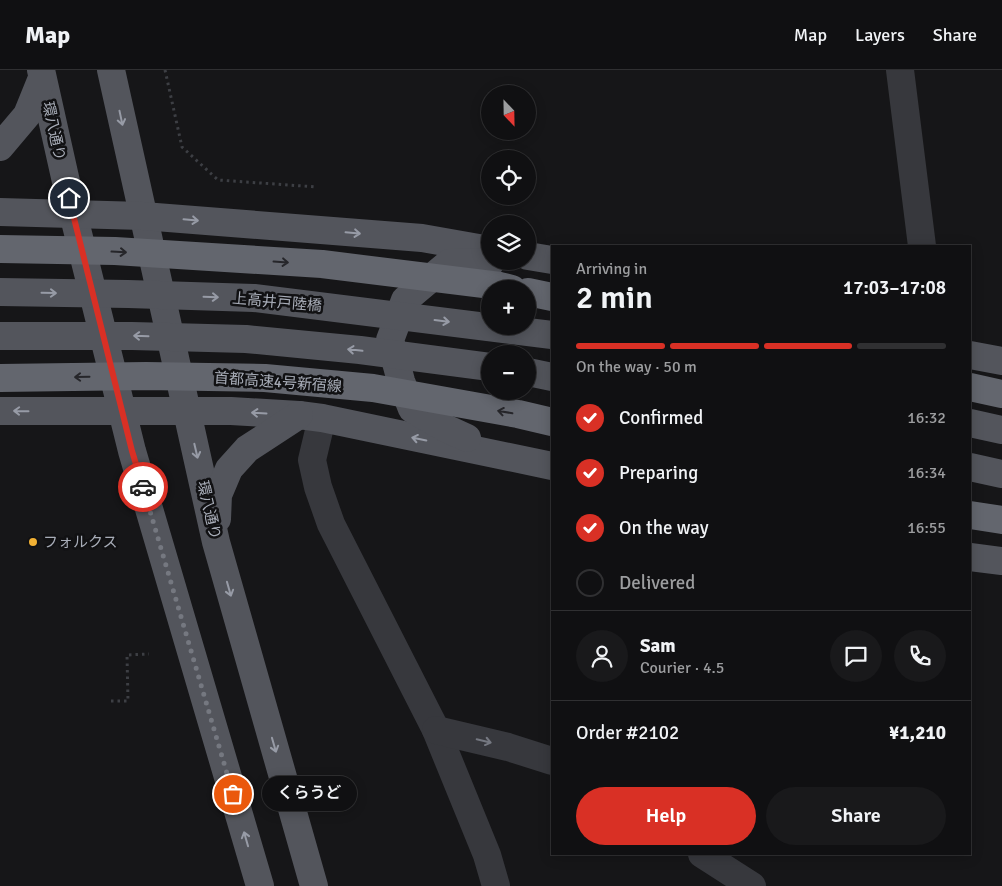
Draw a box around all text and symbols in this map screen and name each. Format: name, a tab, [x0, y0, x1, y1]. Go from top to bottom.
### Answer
text: Map	[25, 20, 70, 50]
text: Map	[794, 24, 827, 46]
text: Layers	[855, 24, 905, 46]
text: Share	[933, 24, 977, 46]
north arrow	[481, 85, 536, 140]
map controls	[481, 85, 536, 400]
street label: 環八通り	[39, 100, 69, 162]
one-way arrow	[117, 109, 126, 125]
button: locate	[481, 150, 536, 205]
pin	[48, 177, 90, 219]
icon: home	[55, 184, 83, 212]
one-way arrow	[183, 215, 199, 225]
button: layers	[481, 215, 536, 270]
one-way arrow	[345, 228, 361, 238]
one-way arrow	[110, 247, 126, 256]
one-way arrow	[273, 257, 289, 266]
text: Arriving in	[576, 259, 647, 279]
text: 17:03–17:08	[843, 276, 946, 300]
text: 2 min	[576, 278, 653, 317]
button: +	[481, 280, 536, 335]
one-way arrow	[40, 288, 56, 298]
street label: 上高井戸陸橋	[231, 289, 323, 315]
one-way arrow	[202, 292, 219, 302]
one-way arrow	[434, 316, 450, 326]
one-way arrow	[133, 331, 149, 341]
one-way arrow	[347, 345, 363, 355]
button: −	[481, 345, 536, 400]
text: On the way · 50 m	[576, 357, 697, 377]
street label: 首都高速4号新宿線	[213, 369, 343, 395]
one-way arrow	[75, 372, 91, 382]
icon: check	[576, 404, 604, 432]
one-way arrow	[14, 406, 30, 416]
one-way arrow	[497, 406, 513, 416]
text: Confirmed	[619, 406, 703, 430]
one-way arrow	[251, 408, 267, 417]
text: 16:32	[907, 408, 946, 428]
one-way arrow	[411, 433, 427, 443]
one-way arrow	[191, 443, 201, 459]
icon: check	[576, 459, 604, 487]
text: Preparing	[619, 461, 698, 485]
courier	[118, 462, 168, 512]
text: 16:34	[907, 463, 946, 483]
icon: car	[129, 473, 157, 501]
street label: 環八通り	[193, 479, 225, 541]
icon: check	[576, 514, 604, 542]
text: On the way	[619, 516, 709, 540]
text: 16:55	[907, 518, 946, 538]
place label: フォルクス	[43, 533, 118, 551]
marker: フォルクス	[27, 536, 39, 548]
text: Delivered	[619, 571, 695, 595]
one-way arrow	[225, 580, 235, 596]
button: person	[576, 630, 628, 682]
button: chat	[830, 630, 882, 682]
button: phone	[894, 630, 946, 682]
text: Sam	[640, 634, 676, 658]
text: Courier · 4.5	[640, 658, 724, 678]
text: Order #2102	[576, 721, 679, 745]
text: ¥1,210	[889, 721, 946, 745]
one-way arrow	[269, 736, 279, 752]
one-way arrow	[475, 737, 491, 747]
pin	[212, 773, 254, 815]
callout: くらうど	[263, 776, 358, 812]
icon: bag	[219, 780, 247, 808]
text: くらうど	[277, 783, 342, 803]
button: Help	[576, 787, 756, 845]
button: Share	[766, 787, 946, 845]
one-way arrow	[241, 832, 251, 848]

